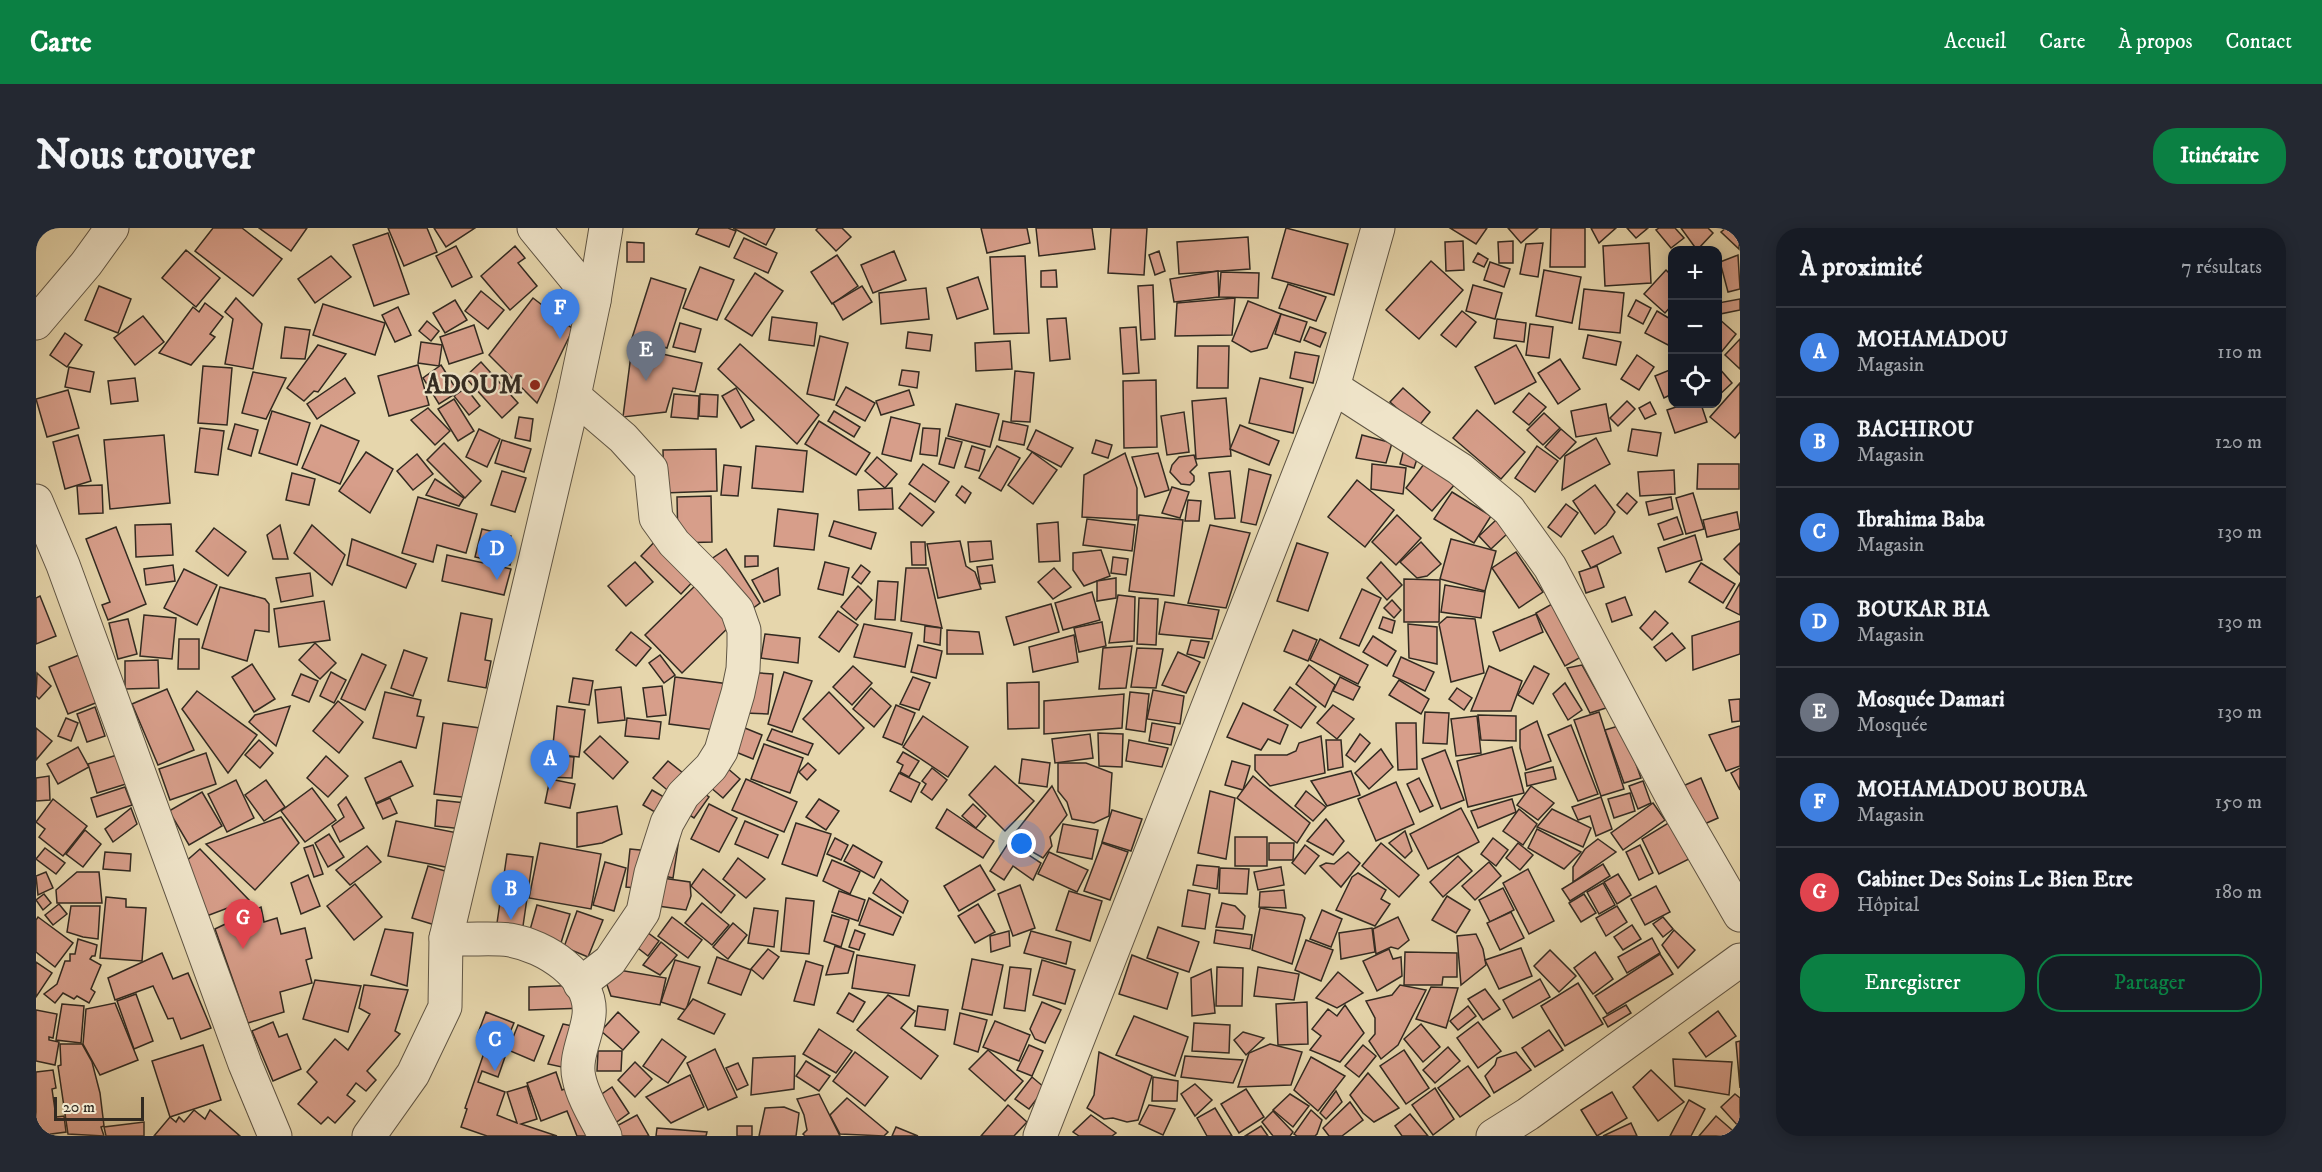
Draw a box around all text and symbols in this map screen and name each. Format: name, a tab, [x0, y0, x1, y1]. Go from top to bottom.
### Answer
text: Carte	[30, 25, 92, 60]
text: Accueil	[1944, 29, 2006, 55]
text: Carte	[2039, 29, 2085, 55]
text: À propos	[2118, 29, 2193, 55]
text: Contact	[2226, 29, 2292, 55]
button: Itinéraire	[2153, 128, 2286, 184]
text: Nous trouver	[36, 130, 255, 182]
map controls	[1668, 246, 1722, 408]
button: +	[1668, 246, 1722, 300]
text: À proximité	[1800, 251, 1922, 284]
text: 7 résultats	[2181, 255, 2262, 280]
pin: F	[540, 290, 580, 339]
button: −	[1668, 300, 1722, 354]
text: MOHAMADOU	[1857, 326, 2008, 353]
pin: E	[626, 332, 666, 381]
text: A	[1813, 340, 1826, 365]
text: 110 m	[2217, 340, 2262, 365]
text: Magasin	[1857, 353, 1924, 378]
button: locate	[1668, 354, 1722, 408]
place label: ADOUM	[424, 369, 523, 402]
marker: ADOUM	[528, 378, 542, 392]
text: BACHIROU	[1857, 416, 1974, 443]
text: B	[1813, 430, 1826, 455]
text: 120 m	[2215, 430, 2262, 455]
text: Magasin	[1857, 443, 1924, 468]
text: Ibrahima Baba	[1857, 506, 1985, 533]
text: C	[1813, 520, 1826, 545]
text: 130 m	[2217, 520, 2262, 545]
pin: D	[478, 530, 516, 580]
text: Magasin	[1857, 533, 1924, 558]
text: BOUKAR BIA	[1857, 596, 1989, 623]
text: D	[1812, 610, 1827, 635]
text: 130 m	[2217, 610, 2262, 635]
text: Magasin	[1857, 623, 1924, 648]
text: Mosquée Damari	[1857, 686, 2005, 713]
text: E	[1812, 700, 1827, 725]
text: 130 m	[2217, 700, 2262, 725]
text: Mosquée	[1857, 713, 1928, 738]
pin: A	[530, 740, 570, 790]
text: MOHAMADOU BOUBA	[1857, 776, 2087, 803]
text: F	[1813, 790, 1826, 815]
text: 150 m	[2215, 790, 2262, 815]
text: Magasin	[1857, 803, 1924, 828]
your location	[1007, 829, 1036, 858]
text: Cabinet Des Soins Le Bien Etre	[1857, 866, 2133, 893]
pin: B	[492, 870, 530, 920]
text: G	[1813, 880, 1826, 905]
text: 180 m	[2215, 880, 2262, 905]
text: Hôpital	[1857, 893, 1919, 918]
pin: G	[224, 900, 262, 949]
button: Enregistrer	[1800, 954, 2025, 1012]
button: Partager	[2037, 954, 2262, 1012]
pin: C	[476, 1022, 514, 1071]
scale bar	[54, 1094, 144, 1122]
text: 20 m	[63, 1097, 95, 1117]

